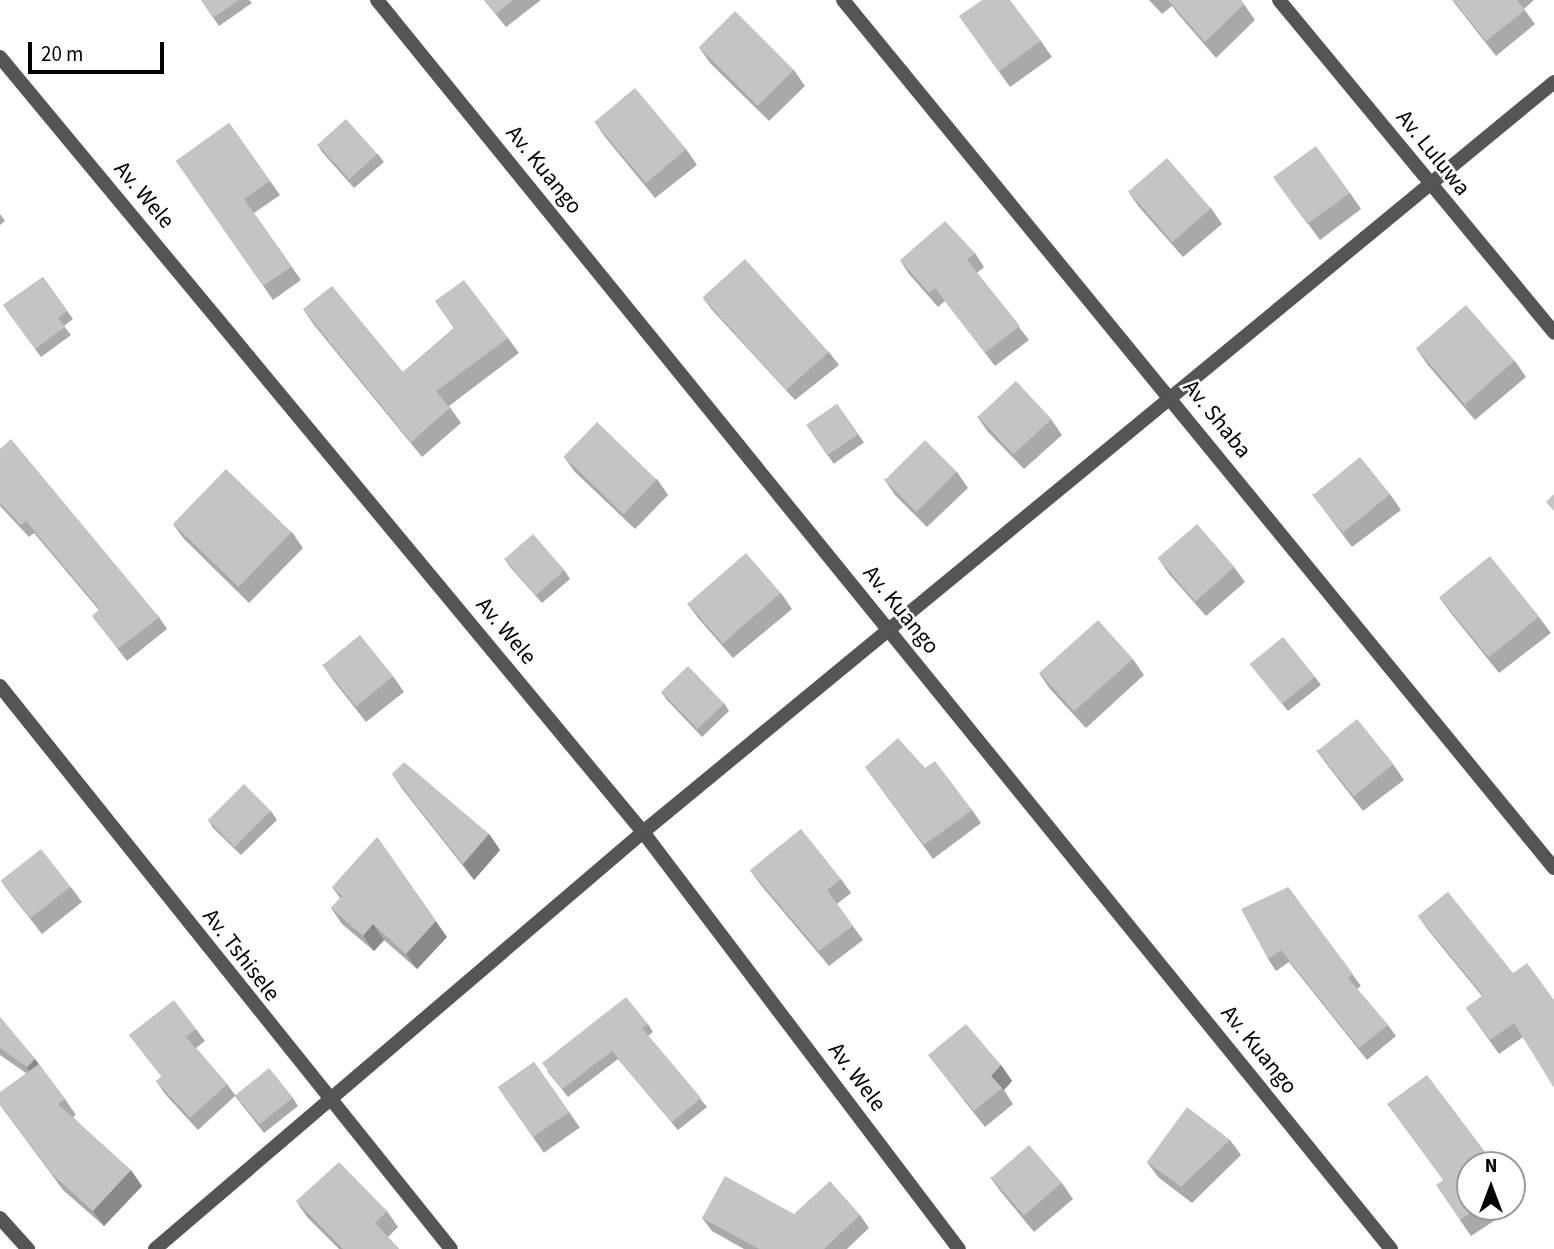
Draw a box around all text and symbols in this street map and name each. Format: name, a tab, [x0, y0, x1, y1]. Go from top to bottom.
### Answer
scale bar	[32, 28, 168, 72]
text: 20 m	[41, 39, 83, 69]
street label: Av. Luluwa	[1390, 105, 1476, 201]
street label: Av. Kuango	[500, 120, 588, 220]
street label: Av. Wele	[108, 156, 180, 234]
street label: Av. Shaba	[1177, 374, 1257, 464]
street label: Av. Kuango	[857, 560, 945, 660]
street label: Av. Wele	[470, 592, 542, 670]
street label: Av. Tshisele	[196, 903, 286, 1007]
street label: Av. Kuango	[1215, 1000, 1303, 1100]
street label: Av. Wele	[822, 1037, 892, 1117]
north arrow	[1456, 1151, 1526, 1221]
text: N	[1485, 1153, 1497, 1180]

